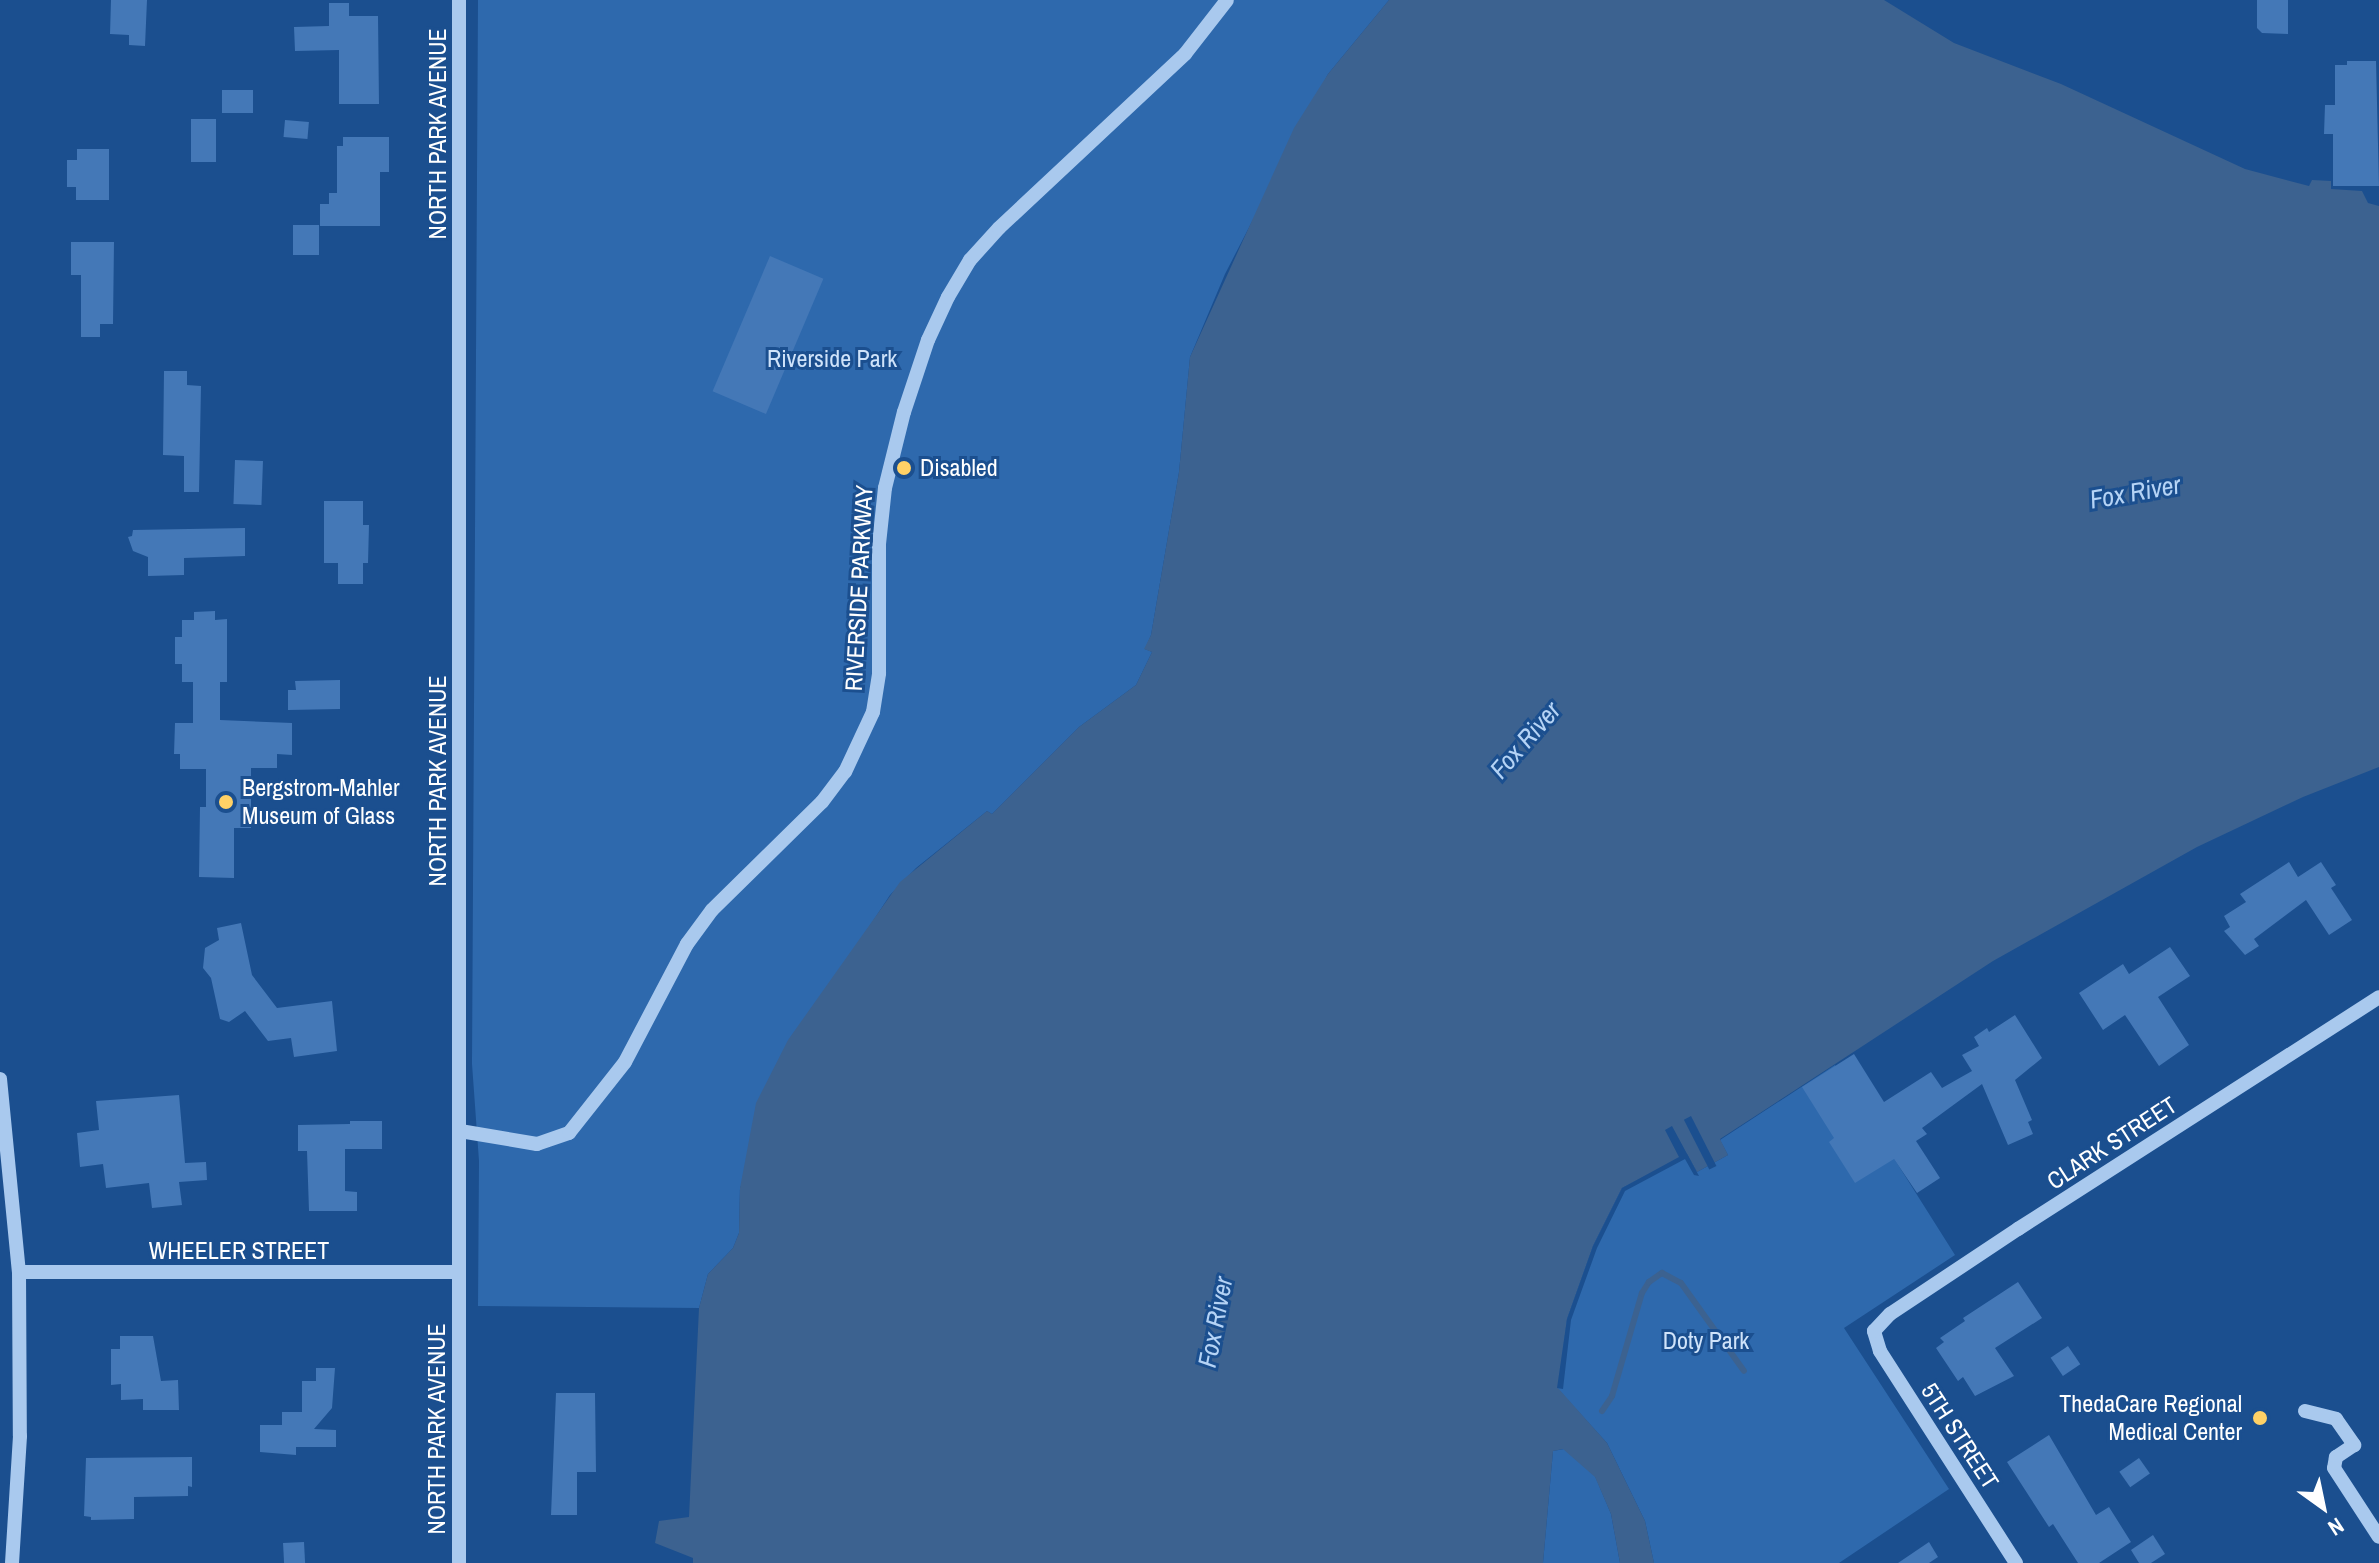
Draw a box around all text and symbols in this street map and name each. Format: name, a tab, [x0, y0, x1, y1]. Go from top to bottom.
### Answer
street label: NORTH PARK AVENUE	[424, 28, 452, 240]
park label: Riverside Park	[767, 345, 897, 373]
place label: Disabled	[920, 454, 998, 482]
marker: Disabled	[895, 459, 913, 477]
water label: Fox River	[2087, 469, 2183, 515]
street label: RIVERSIDE PARKWAY	[839, 484, 879, 692]
street label: NORTH PARK AVENUE	[424, 675, 452, 887]
water label: Fox River	[1483, 695, 1567, 785]
place label: Bergstrom-Mahler Museum of Glass	[242, 774, 399, 830]
marker: Bergstrom-Mahler Museum of Glass	[217, 793, 235, 811]
street label: CLARK STREET	[2042, 1090, 2182, 1196]
street label: WHEELER STREET	[149, 1237, 329, 1265]
water label: Fox River	[1191, 1274, 1239, 1370]
street label: NORTH PARK AVENUE	[423, 1323, 451, 1535]
park label: Doty Park	[1663, 1327, 1749, 1355]
street label: 5TH STREET	[1915, 1378, 2005, 1494]
place label: ThedaCare Regional Medical Center	[2059, 1390, 2242, 1446]
marker: ThedaCare Regional Medical Center	[2249, 1407, 2271, 1429]
north arrow	[2283, 1467, 2363, 1547]
text: N	[2322, 1511, 2350, 1543]

